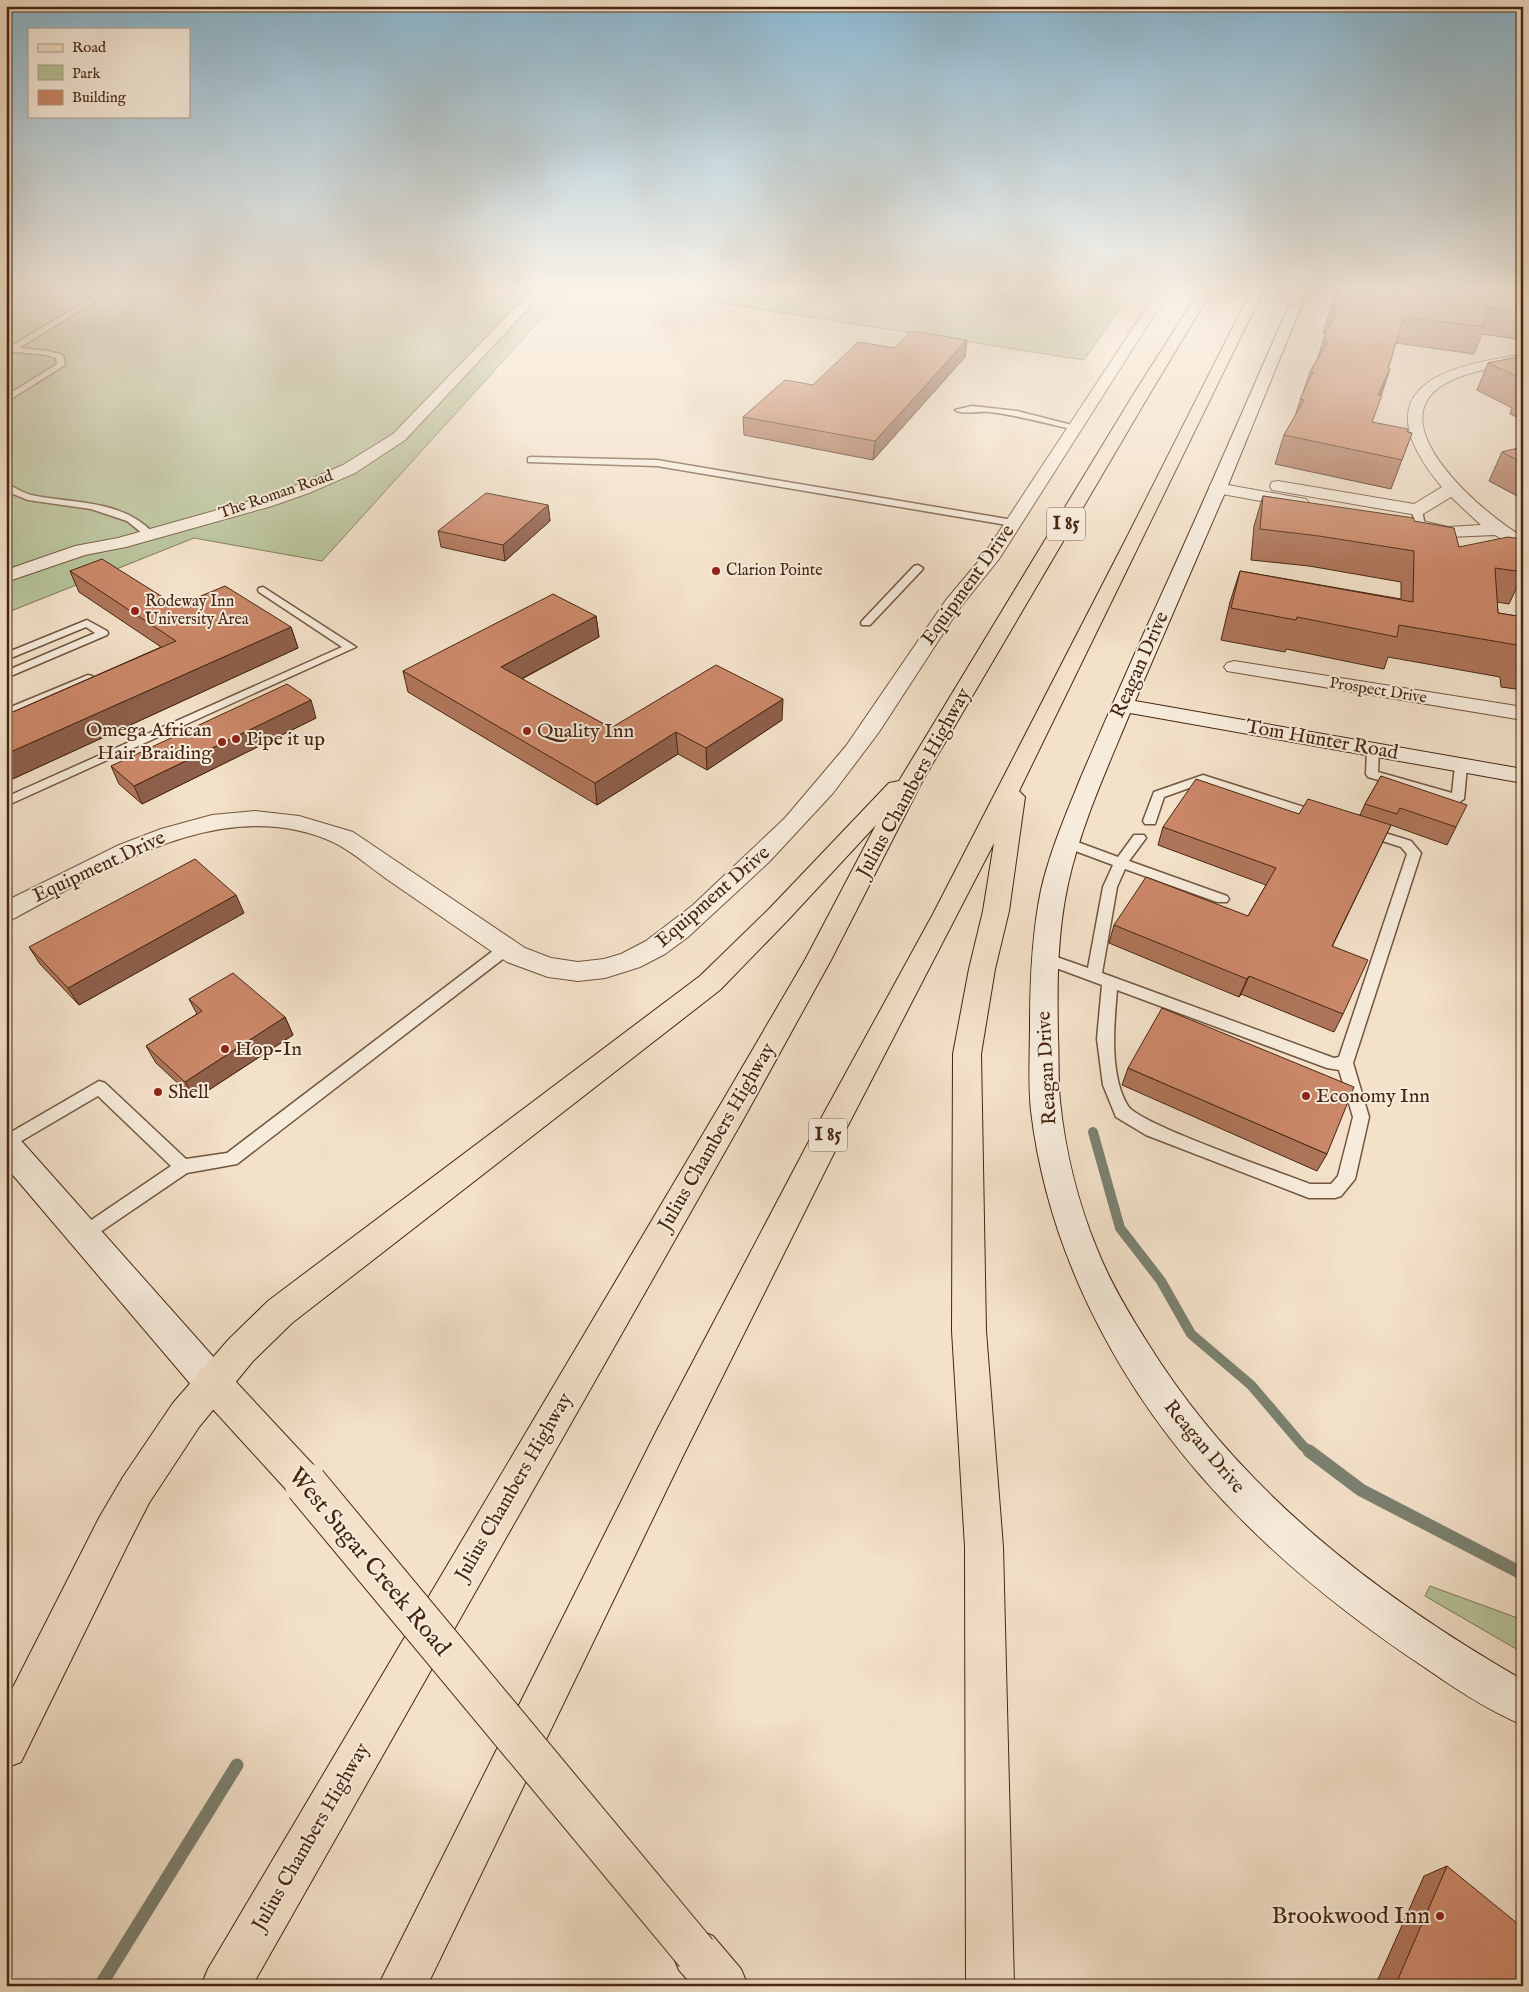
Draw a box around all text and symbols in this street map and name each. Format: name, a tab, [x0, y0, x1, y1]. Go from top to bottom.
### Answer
legend	[28, 28, 190, 118]
text: Road	[72, 38, 107, 57]
text: Park	[72, 64, 102, 83]
text: Building	[72, 88, 127, 107]
street label: The Roman Road	[216, 466, 336, 524]
road number: I 85	[1047, 508, 1085, 540]
street label: Equipment Drive	[916, 520, 1020, 650]
place label: Clarion Pointe	[726, 561, 822, 581]
marker: Clarion Pointe	[710, 565, 722, 577]
place label: Rodeway Inn University Area	[145, 592, 249, 630]
marker: Rodeway Inn University Area	[129, 605, 141, 617]
street label: Reagan Drive	[1105, 608, 1175, 722]
street label: Prospect Drive	[1328, 673, 1428, 709]
street label: Julius Chambers Highway	[850, 684, 977, 884]
street label: Tom Hunter Road	[1244, 714, 1400, 766]
place label: Omega African Hair Braiding	[86, 718, 213, 766]
place label: Quality Inn	[537, 719, 635, 744]
marker: Quality Inn	[521, 725, 533, 737]
place label: Pipe it up	[246, 727, 325, 752]
marker: Pipe it up	[230, 733, 242, 745]
marker: Omega African Hair Braiding	[216, 736, 228, 748]
street label: Equipment Drive	[29, 825, 169, 909]
street label: Equipment Drive	[651, 841, 775, 953]
street label: Reagan Drive	[1032, 1010, 1062, 1126]
place label: Hop-In	[235, 1037, 302, 1062]
street label: Julius Chambers Highway	[652, 1038, 781, 1237]
marker: Hop-In	[219, 1043, 231, 1055]
place label: Shell	[168, 1080, 209, 1105]
place label: Economy Inn	[1316, 1084, 1430, 1109]
marker: Shell	[152, 1086, 164, 1098]
marker: Economy Inn	[1300, 1090, 1312, 1102]
road number: I 85	[809, 1118, 847, 1152]
street label: Julius Chambers Highway	[449, 1388, 578, 1587]
street label: Reagan Drive	[1158, 1395, 1250, 1499]
street label: West Sugar Creek Road	[281, 1461, 457, 1663]
street label: Julius Chambers Highway	[246, 1738, 375, 1937]
place label: Brookwood Inn	[1271, 1901, 1430, 1932]
marker: Brookwood Inn	[1434, 1910, 1446, 1922]

